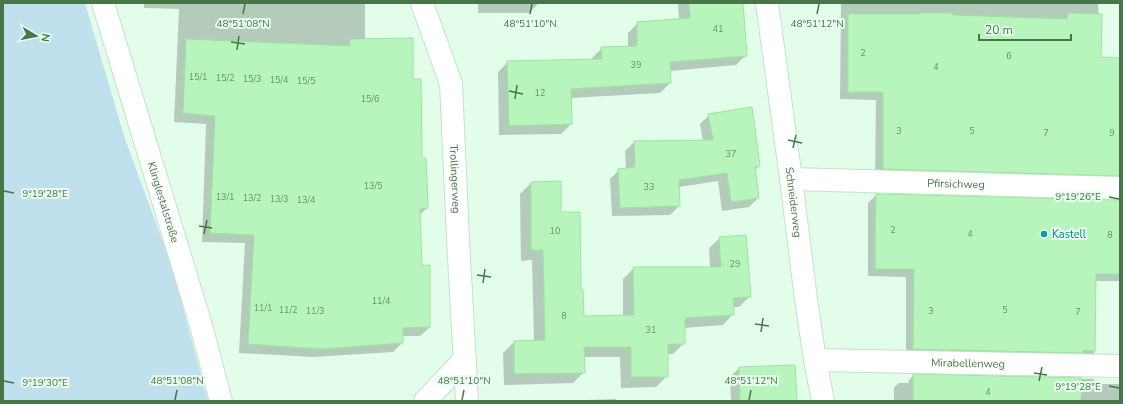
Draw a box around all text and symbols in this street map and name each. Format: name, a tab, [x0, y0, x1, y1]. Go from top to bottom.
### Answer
north arrow	[16, 16, 56, 56]
scale bar	[979, 16, 1071, 42]
text: 48°51'08"N	[216, 17, 270, 31]
text: 48°51'10"N	[503, 17, 557, 31]
text: 48°51'12"N	[790, 17, 844, 31]
text: 20 m	[985, 22, 1013, 38]
house number: 41	[713, 23, 723, 35]
text: N	[37, 32, 53, 43]
house number: 2	[860, 47, 866, 59]
house number: 6	[1006, 50, 1012, 62]
house number: 39	[631, 59, 641, 71]
house number: 4	[933, 61, 939, 73]
house number: 15/1	[189, 71, 207, 83]
house number: 15/2	[216, 72, 234, 84]
house number: 15/3	[243, 73, 261, 85]
house number: 15/4	[270, 74, 289, 86]
house number: 15/5	[297, 75, 315, 87]
house number: 12	[535, 87, 545, 99]
house number: 15/6	[361, 93, 379, 105]
house number: 3	[896, 125, 902, 137]
house number: 5	[969, 125, 975, 137]
house number: 7	[1043, 127, 1049, 139]
house number: 9	[1109, 127, 1115, 139]
street label: Trollingerweg	[446, 144, 464, 214]
house number: 37	[726, 148, 736, 160]
street label: Klinglestalstraße	[144, 160, 183, 245]
street label: Schneiderweg	[782, 166, 806, 238]
street label: Pfirsichweg	[927, 175, 985, 192]
house number: 13/5	[364, 180, 382, 192]
house number: 33	[644, 181, 654, 193]
text: 9°19'28"E	[22, 187, 68, 201]
text: 9°19'26"E	[1055, 190, 1101, 204]
house number: 13/1	[216, 191, 234, 203]
house number: 13/2	[243, 192, 261, 204]
house number: 13/3	[270, 193, 288, 205]
house number: 13/4	[297, 194, 316, 206]
house number: 2	[890, 224, 896, 236]
house number: 10	[550, 225, 560, 237]
place label: Kastell	[1052, 227, 1087, 242]
house number: 4	[967, 228, 973, 240]
marker: Kastell	[1039, 229, 1049, 239]
house number: 8	[1107, 229, 1113, 241]
house number: 29	[730, 258, 740, 270]
house number: 11/4	[372, 295, 391, 307]
house number: 11/1	[254, 302, 272, 314]
house number: 11/2	[279, 304, 297, 316]
house number: 5	[1002, 304, 1008, 316]
house number: 11/3	[306, 305, 324, 317]
house number: 3	[928, 305, 934, 317]
house number: 7	[1075, 306, 1081, 318]
house number: 8	[561, 310, 567, 322]
house number: 31	[646, 324, 656, 336]
street label: Mirabellenweg	[931, 355, 1005, 371]
text: 48°51'08"N	[150, 374, 204, 388]
text: 48°51'10"N	[437, 374, 491, 388]
text: 48°51'12"N	[724, 374, 778, 388]
text: 9°19'30"E	[22, 376, 68, 390]
text: 9°19'28"E	[1055, 380, 1101, 394]
house number: 4	[985, 386, 991, 398]

